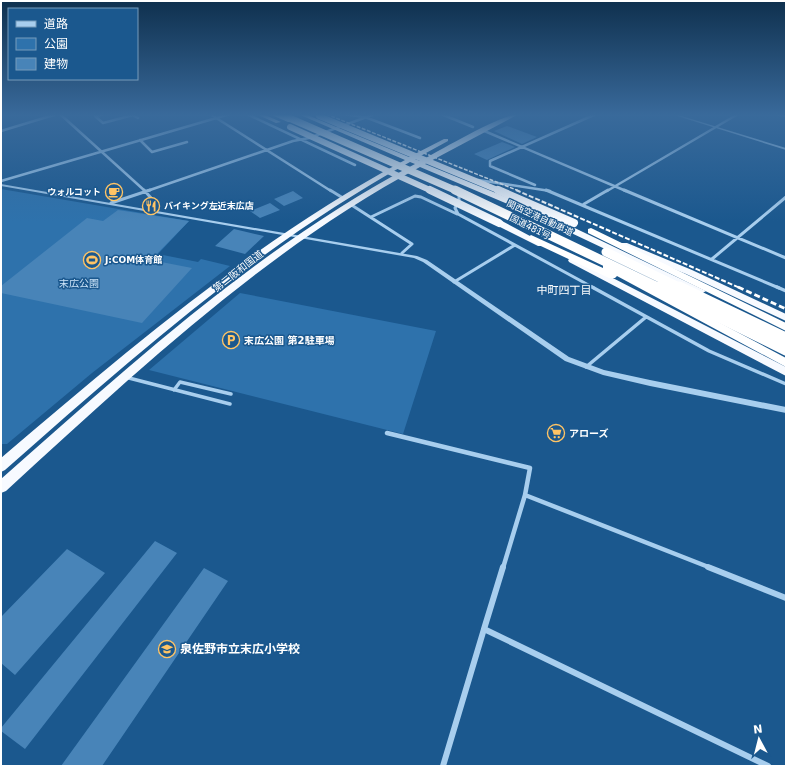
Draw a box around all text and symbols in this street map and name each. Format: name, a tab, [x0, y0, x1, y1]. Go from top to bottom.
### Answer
legend	[8, 8, 138, 80]
text: 道路	[44, 17, 68, 31]
text: 公園	[44, 37, 68, 51]
text: 建物	[44, 57, 68, 71]
cafe icon: ウォルコット	[104, 182, 124, 202]
place label: ウォルコット	[47, 187, 101, 197]
restaurant icon: バイキング左近末広店	[141, 196, 161, 216]
street label: 関西空港自動車道	[505, 198, 575, 238]
place label: バイキング左近末広店	[164, 201, 254, 211]
street label: 国道481号	[508, 213, 552, 241]
street label: 第二阪和国道	[211, 248, 265, 294]
sports icon: J:COM体育館	[82, 250, 102, 270]
place label: J:COM体育館	[104, 255, 162, 265]
park label: 末広公園	[59, 278, 99, 289]
district label: 中町四丁目	[537, 284, 592, 297]
parking icon: 末広公園 第2駐車場	[221, 330, 241, 350]
place label: 末広公園 第2駐車場	[244, 335, 334, 346]
supermarket icon: アローズ	[546, 423, 566, 443]
place label: アローズ	[569, 428, 609, 439]
school or university icon: 泉佐野市立末広小学校	[157, 639, 177, 659]
place label: 泉佐野市立末広小学校	[180, 642, 300, 656]
north arrow	[739, 719, 779, 759]
text: N	[752, 723, 763, 737]

